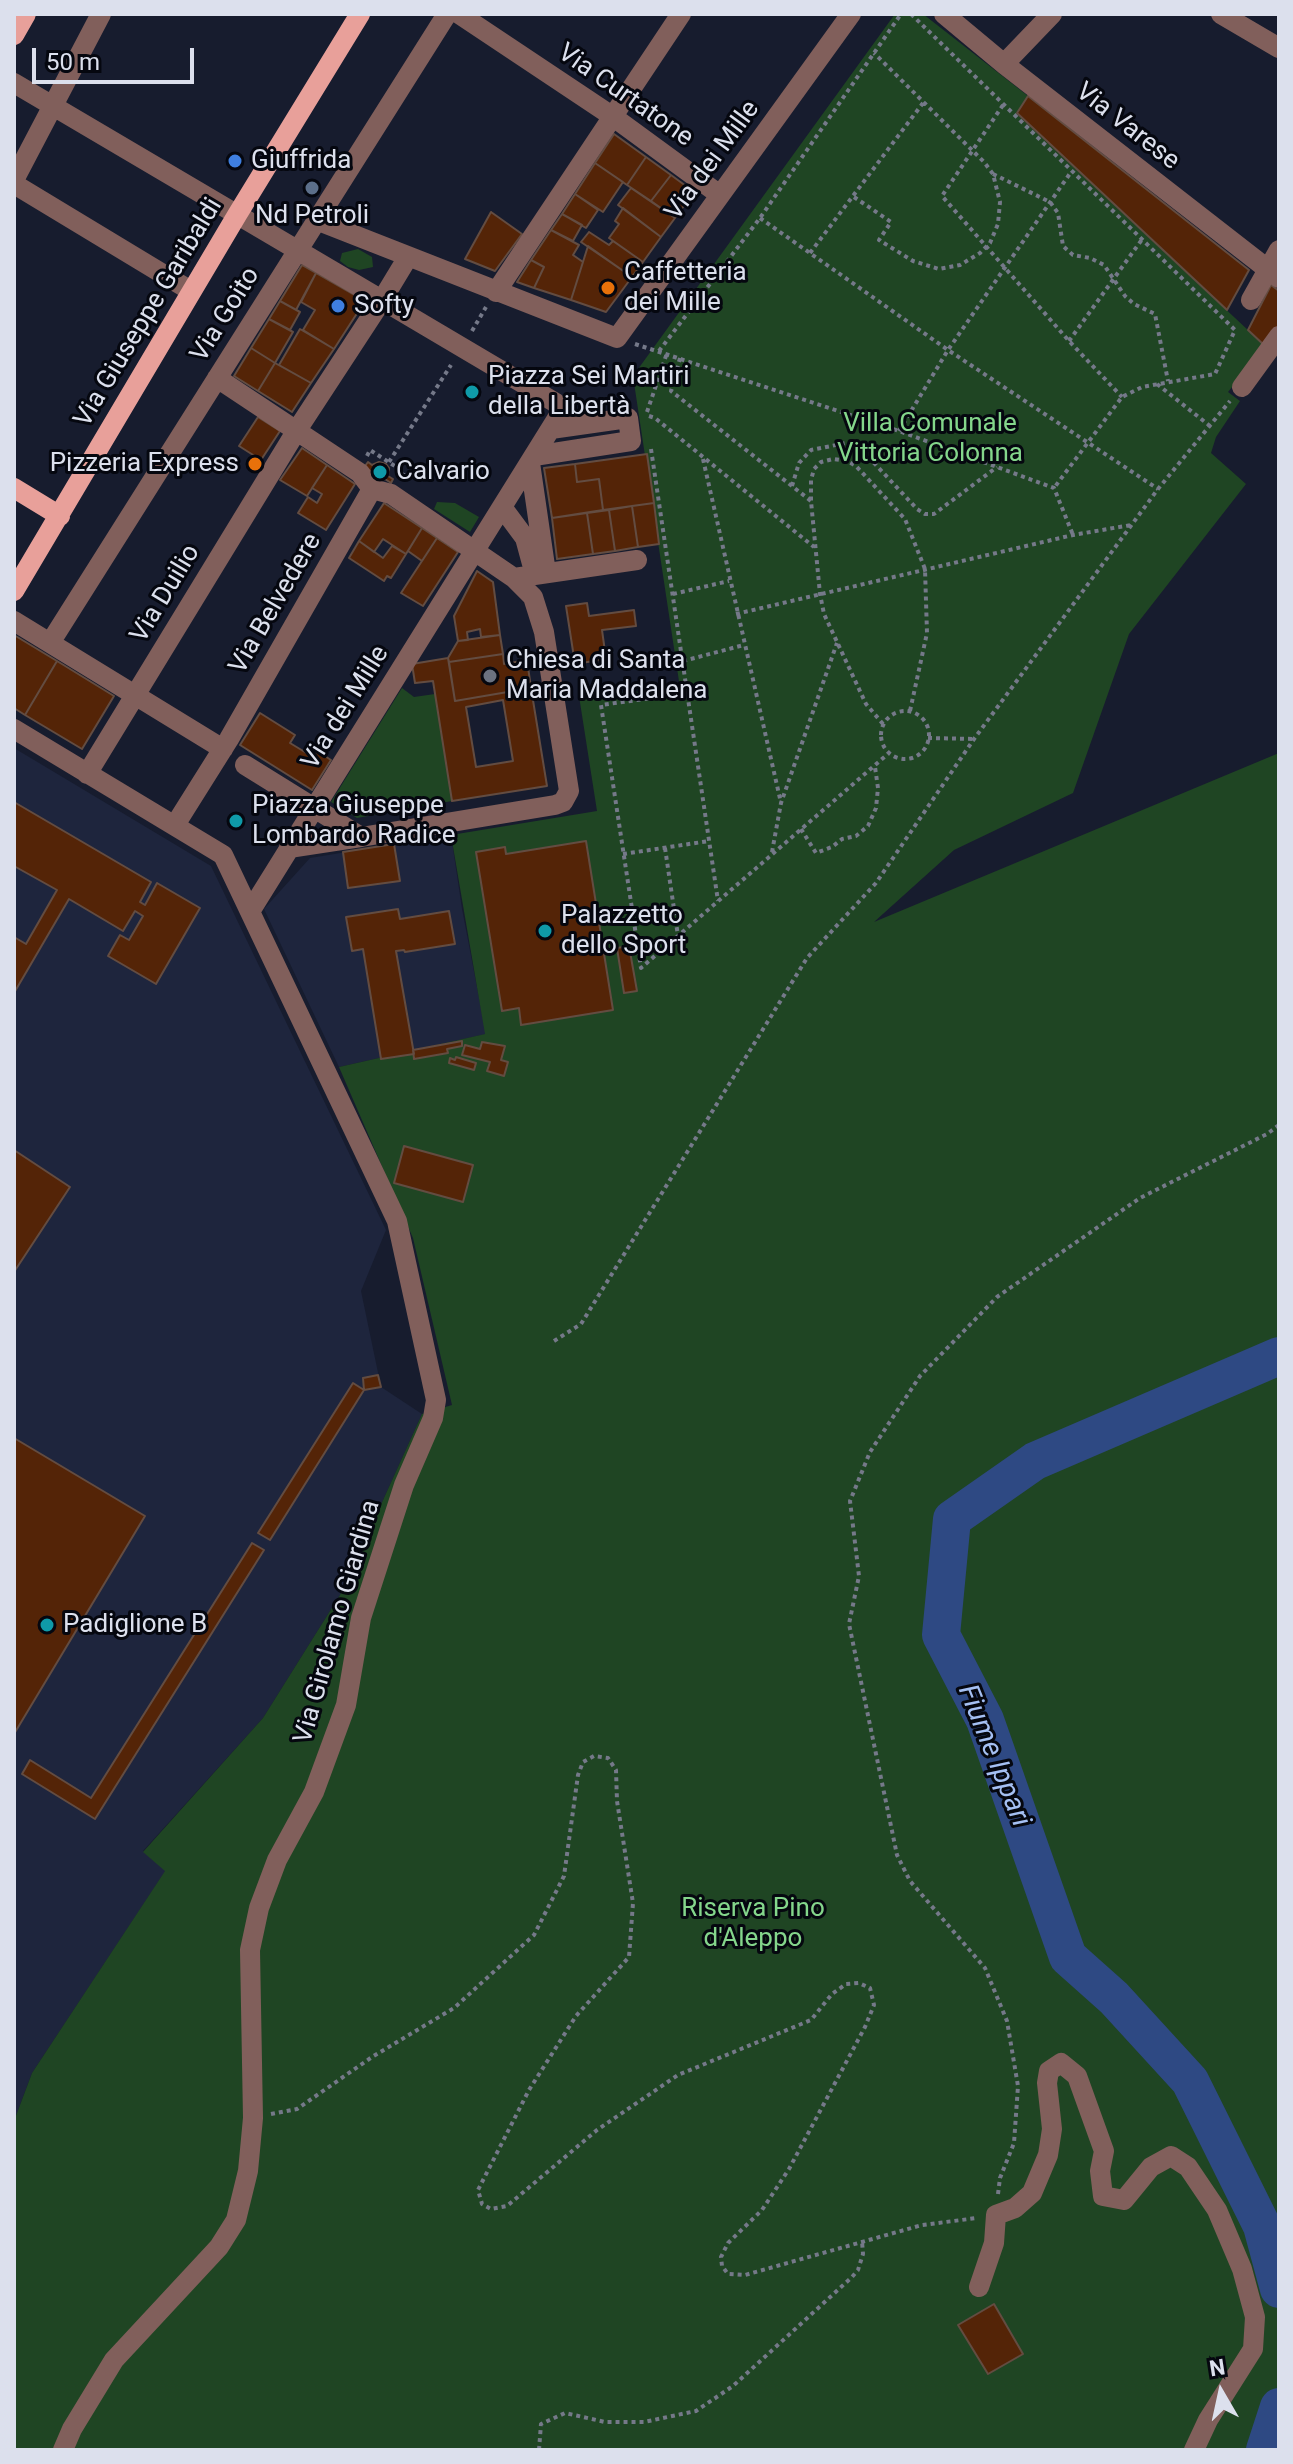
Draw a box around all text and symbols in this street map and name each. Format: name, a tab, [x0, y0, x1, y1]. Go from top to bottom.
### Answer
scale bar	[36, 32, 198, 82]
street label: Via Curtatone	[551, 38, 699, 154]
text: 50 m	[46, 48, 100, 76]
street label: Via Varese	[1069, 77, 1185, 177]
street label: Via dei Mille	[659, 95, 767, 227]
place label: Giuffrida	[251, 145, 351, 177]
marker: Giuffrida	[226, 152, 244, 170]
marker: Nd Petroli	[303, 179, 321, 197]
street label: Via Giuseppe Garibaldi	[68, 193, 230, 433]
place label: Nd Petroli	[255, 200, 369, 232]
place label: Caffetteria dei Mille	[624, 257, 747, 318]
street label: Via Goito	[185, 262, 267, 368]
marker: Caffetteria dei Mille	[599, 279, 617, 297]
place label: Softy	[354, 290, 414, 322]
marker: Softy	[329, 297, 347, 315]
place label: Piazza Sei Martiri della Libertà	[488, 361, 690, 422]
marker: Piazza Sei Martiri della Libertà	[463, 383, 481, 401]
park label: Villa Comunale Vittoria Colonna	[837, 408, 1023, 470]
place label: Pizzeria Express	[50, 448, 239, 480]
marker: Pizzeria Express	[246, 455, 264, 473]
place label: Calvario	[396, 456, 490, 488]
marker: Calvario	[371, 463, 389, 481]
street label: Via Belvedere	[223, 528, 329, 680]
street label: Via Duilio	[125, 539, 207, 649]
street label: Via dei Mille	[296, 640, 396, 776]
place label: Chiesa di Santa Maria Maddalena	[506, 645, 707, 706]
marker: Chiesa di Santa Maria Maddalena	[481, 667, 499, 685]
place label: Piazza Giuseppe Lombardo Radice	[252, 790, 455, 852]
marker: Piazza Giuseppe Lombardo Radice	[227, 812, 245, 830]
place label: Palazzetto dello Sport	[561, 900, 686, 962]
marker: Palazzetto dello Sport	[536, 922, 554, 940]
street label: Via Girolamo Giardina	[288, 1497, 388, 1747]
place label: Padiglione B	[63, 1609, 207, 1641]
marker: Padiglione B	[38, 1616, 56, 1634]
water label: Fiume Ippari	[949, 1680, 1037, 1832]
park label: Riserva Pino d'Aleppo	[681, 1893, 825, 1954]
north arrow	[1181, 2352, 1261, 2432]
text: N	[1208, 2354, 1227, 2381]

